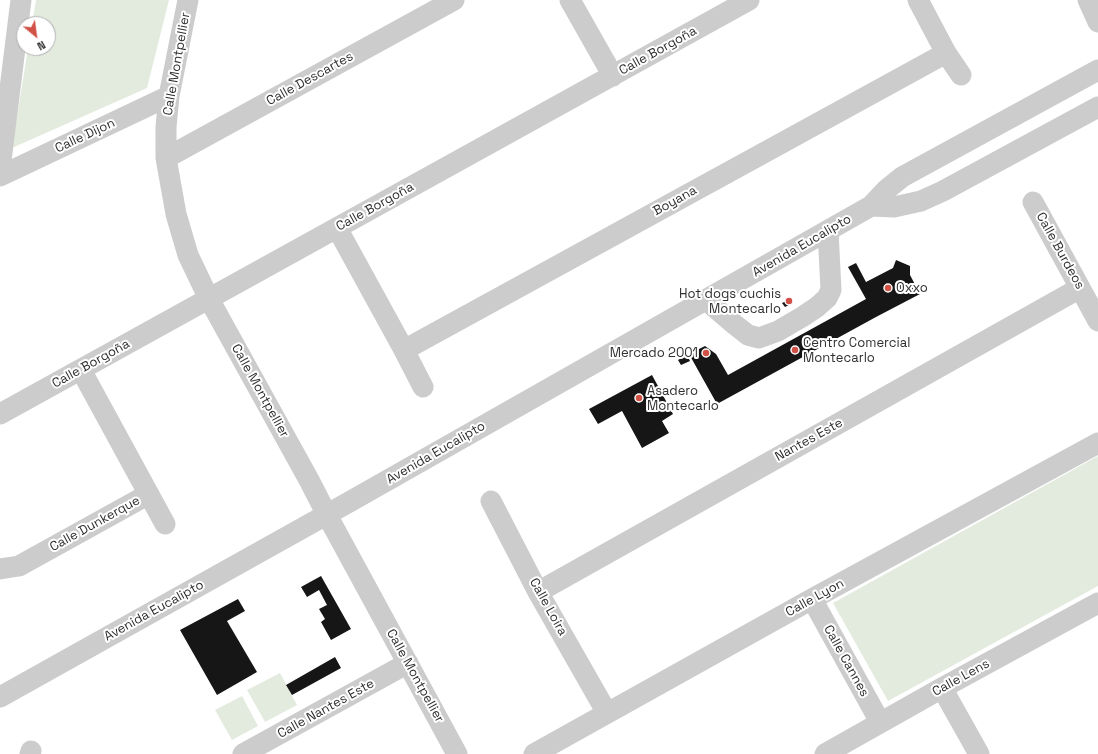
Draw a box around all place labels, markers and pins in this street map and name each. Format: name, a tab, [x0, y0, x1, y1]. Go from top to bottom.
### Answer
place label: Oxxo	[896, 280, 928, 296]
marker: Oxxo	[883, 283, 893, 293]
place label: Hot dogs cuchis Montecarlo	[679, 286, 781, 317]
marker: Hot dogs cuchis Montecarlo	[784, 296, 794, 306]
place label: Centro Comercial Montecarlo	[803, 335, 910, 366]
place label: Mercado 2001	[610, 345, 698, 361]
marker: Centro Comercial Montecarlo	[790, 345, 800, 355]
marker: Mercado 2001	[701, 348, 711, 358]
place label: Asadero Montecarlo	[647, 383, 719, 414]
marker: Asadero Montecarlo	[634, 393, 644, 403]

